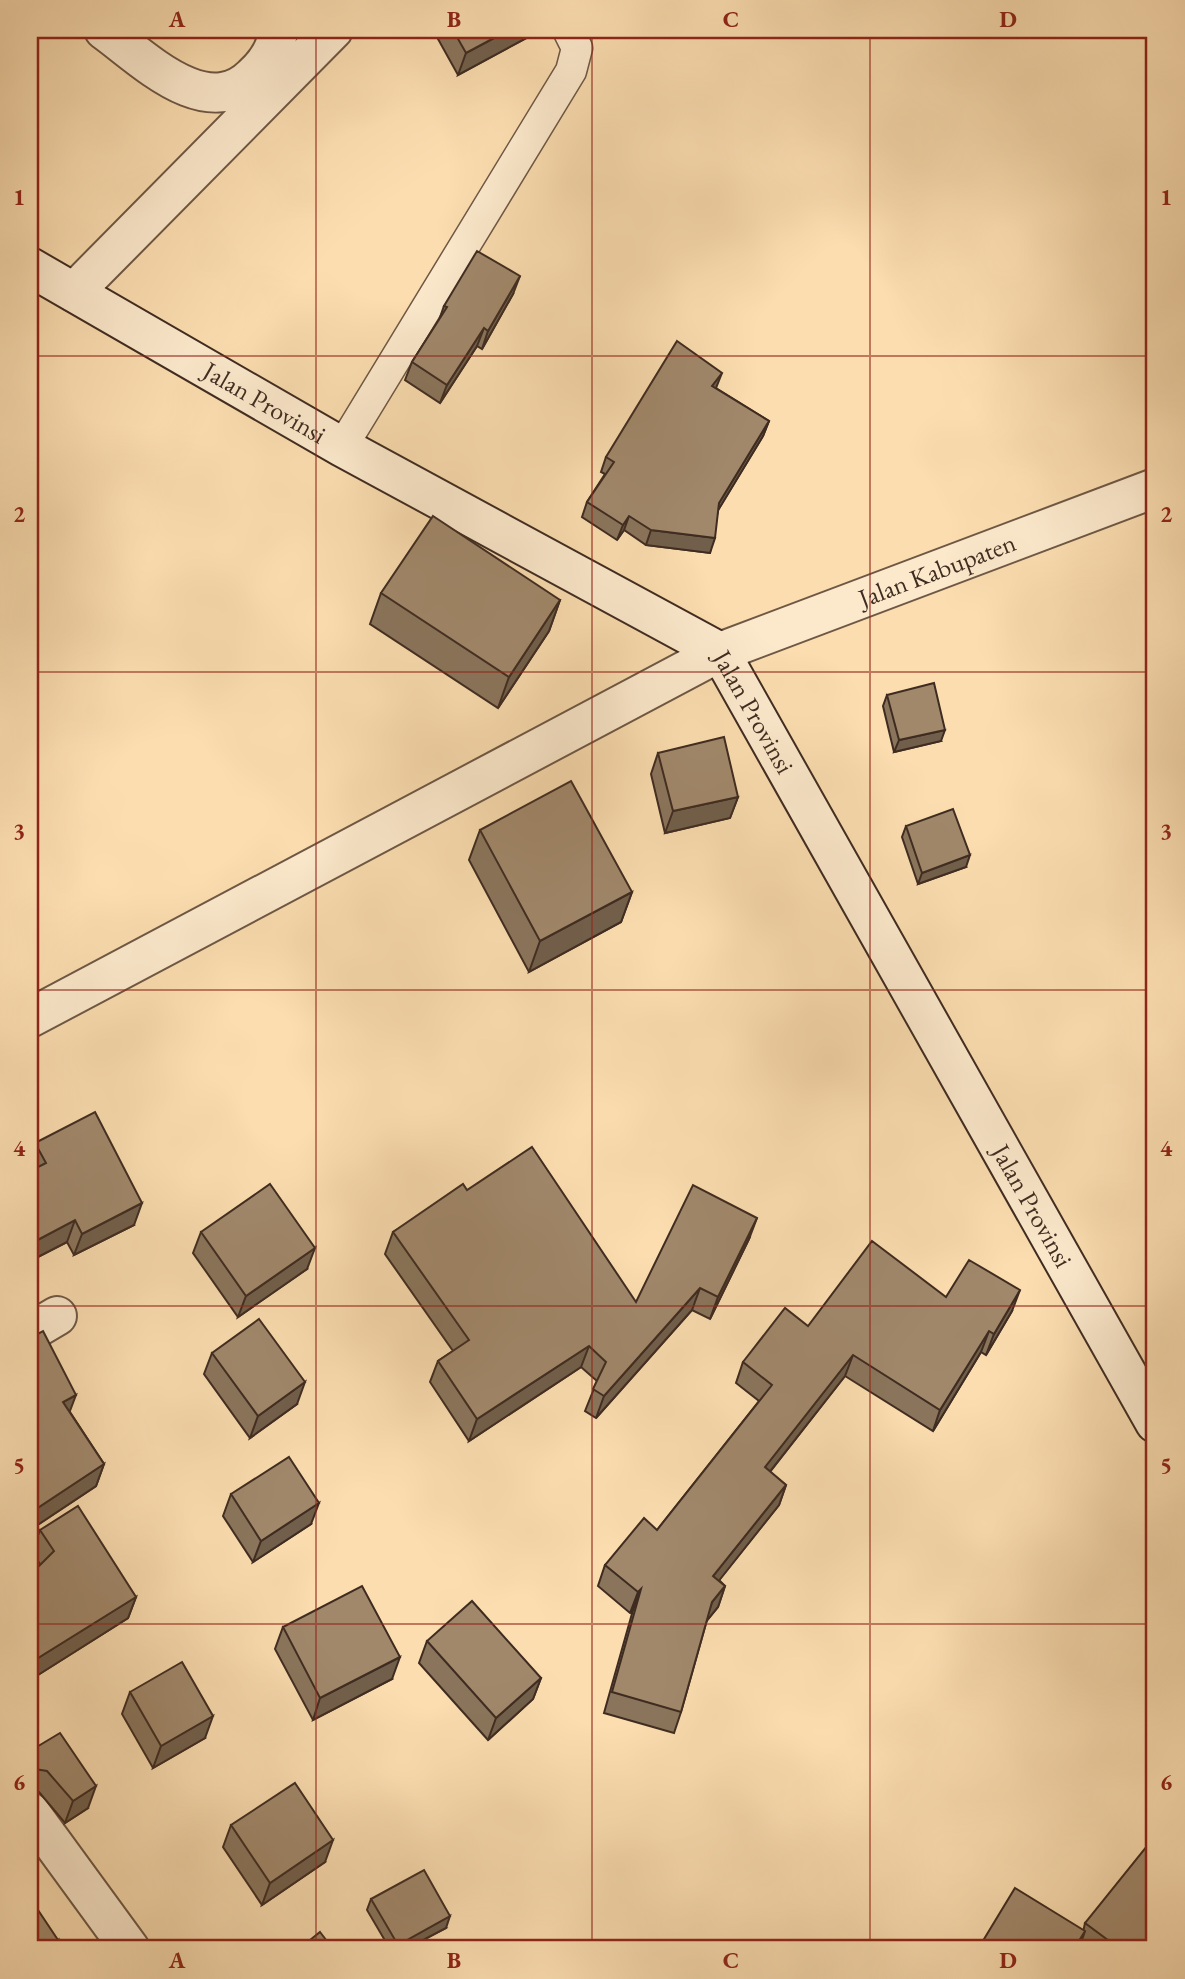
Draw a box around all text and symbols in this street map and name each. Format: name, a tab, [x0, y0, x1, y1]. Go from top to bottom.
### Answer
text: A	[168, 4, 186, 34]
text: B	[447, 4, 461, 34]
text: C	[723, 4, 739, 34]
text: D	[999, 4, 1017, 34]
text: 1	[13, 182, 25, 212]
text: 1	[1160, 182, 1172, 212]
street label: Jalan Provinsi	[195, 353, 332, 451]
text: 2	[13, 499, 25, 529]
text: 2	[1160, 499, 1172, 529]
street label: Jalan Kabupaten	[852, 525, 1021, 616]
street label: Jalan Provinsi	[704, 642, 802, 780]
text: 3	[13, 816, 25, 846]
text: 3	[1160, 816, 1172, 846]
text: 4	[13, 1133, 26, 1163]
text: 4	[1160, 1133, 1173, 1163]
street label: Jalan Provinsi	[983, 1136, 1081, 1274]
text: 5	[13, 1450, 25, 1480]
text: 5	[1160, 1450, 1172, 1480]
text: 6	[13, 1767, 25, 1797]
text: 6	[1160, 1767, 1172, 1797]
text: A	[168, 1945, 186, 1975]
text: B	[447, 1945, 461, 1975]
text: C	[723, 1945, 739, 1975]
text: D	[999, 1945, 1017, 1975]

